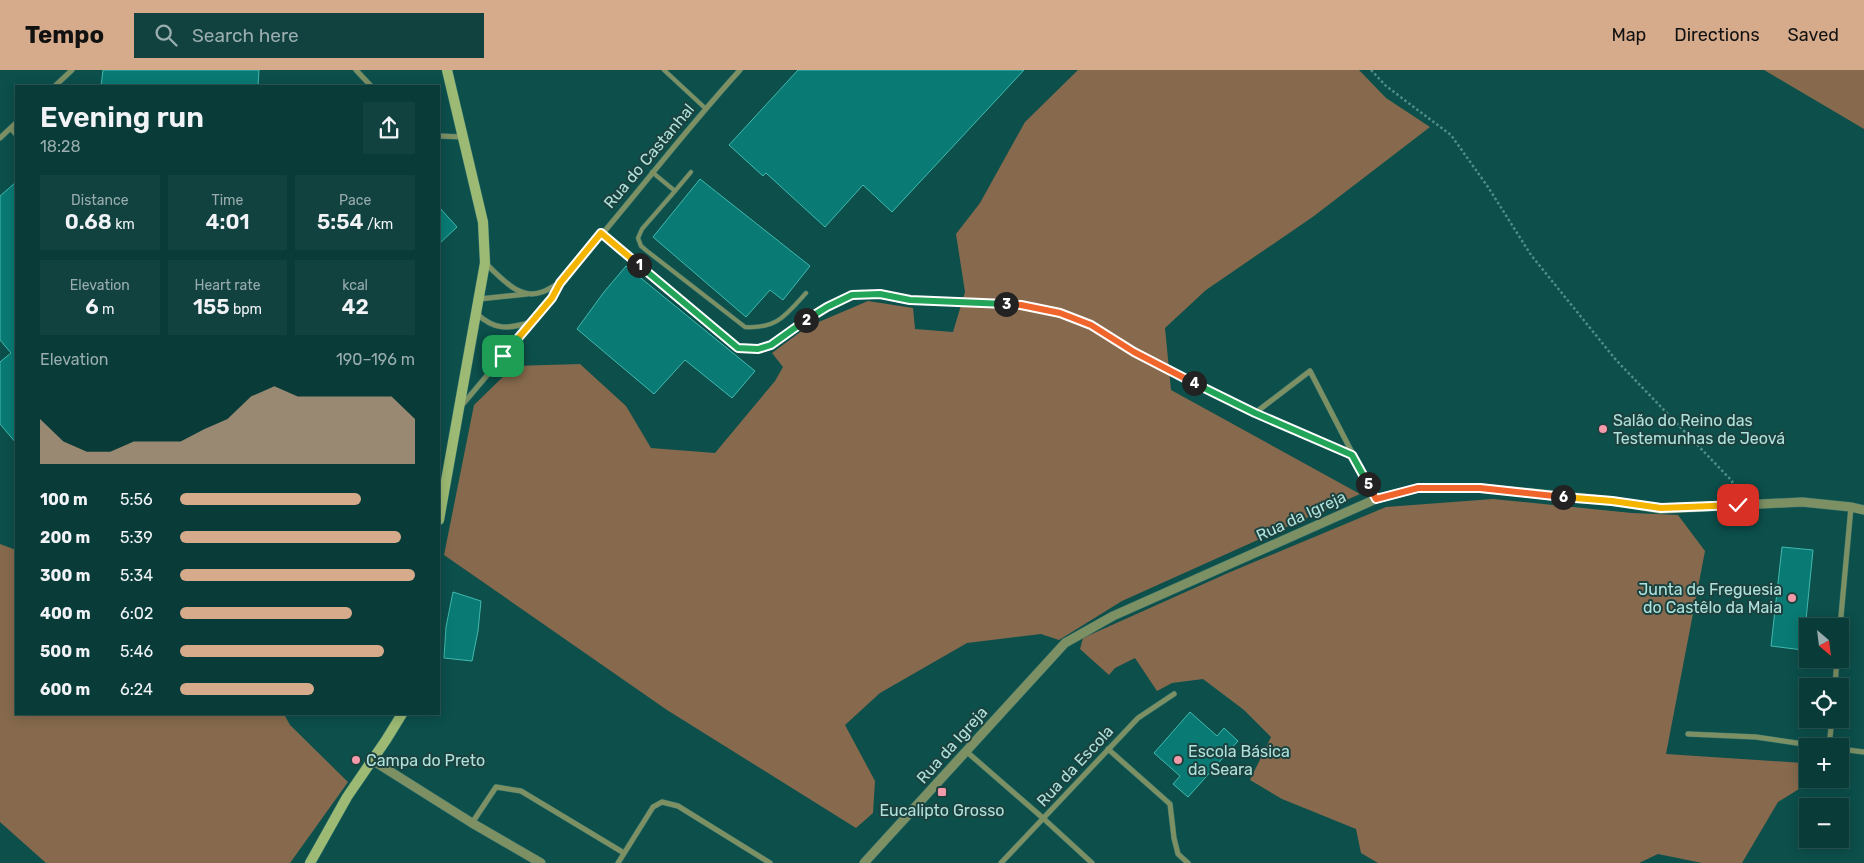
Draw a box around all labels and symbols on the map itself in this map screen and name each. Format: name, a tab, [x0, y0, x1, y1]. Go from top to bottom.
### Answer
street label: Rua do Castanhal	[600, 100, 698, 212]
pin: 1	[626, 252, 652, 278]
pin: 3	[994, 292, 1018, 316]
pin: 2	[794, 308, 818, 332]
pin	[482, 335, 524, 377]
pin: 4	[1182, 370, 1206, 396]
place label: Salão do Reino das Testemunhas de Jeová	[1613, 411, 1785, 448]
marker: Salão do Reino das Testemunhas de Jeová	[1597, 423, 1609, 435]
pin: 5	[1356, 472, 1380, 496]
pin: 6	[1550, 484, 1576, 510]
pin	[1717, 484, 1759, 526]
street label: Rua da Igreja	[1253, 487, 1349, 545]
place label: Junta de Freguesia do Castêlo da Maia	[1638, 580, 1782, 617]
marker: Junta de Freguesia do Castêlo da Maia	[1786, 592, 1798, 604]
north arrow	[1799, 618, 1849, 668]
street label: Rua da Igreja	[913, 703, 991, 787]
street label: Rua da Escola	[1033, 722, 1117, 810]
place label: Escola Básica da Seara	[1188, 742, 1290, 779]
place label: Campa do Preto	[366, 751, 485, 770]
marker: Campa do Preto	[350, 754, 362, 766]
marker: Escola Básica da Seara	[1172, 754, 1184, 766]
marker: Eucalipto Grosso	[936, 786, 948, 798]
place label: Eucalipto Grosso	[880, 801, 1004, 820]

